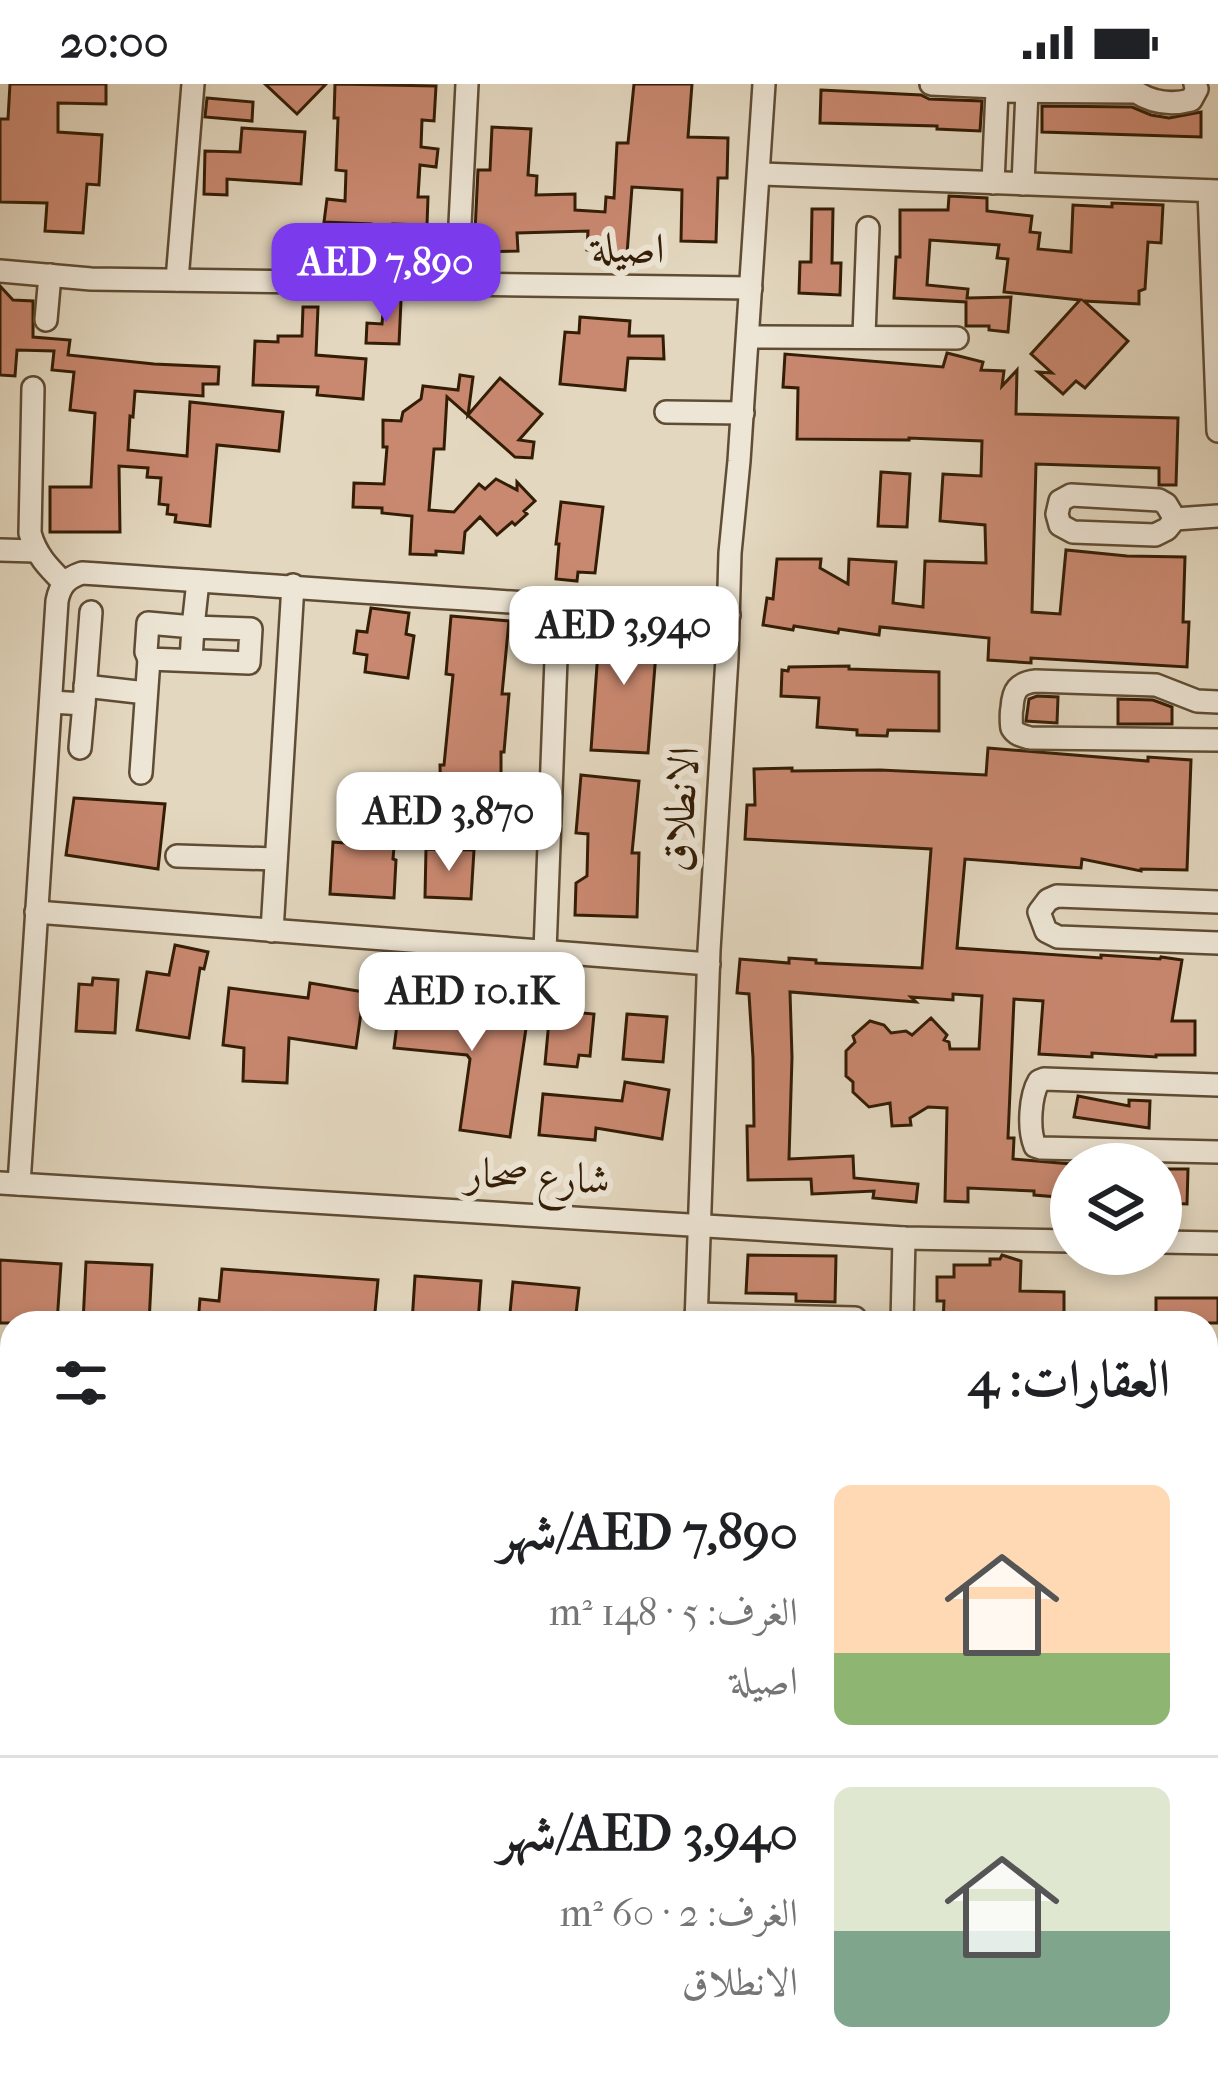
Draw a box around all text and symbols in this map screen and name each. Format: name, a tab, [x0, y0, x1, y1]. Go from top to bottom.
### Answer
text: 20:00	[60, 16, 169, 69]
pin: AED 7,890	[249, 223, 523, 325]
street label: اصيلة	[589, 223, 665, 274]
text: AED 7,890	[299, 239, 474, 285]
pin: AED 3,940	[487, 586, 761, 688]
text: AED 3,940	[536, 602, 712, 648]
street label: الانطلاق	[652, 745, 709, 873]
pin: AED 3,870	[312, 772, 586, 874]
text: AED 3,870	[363, 788, 535, 834]
pin: AED 10.1K	[335, 952, 609, 1054]
text: AED 10.1K	[386, 968, 558, 1014]
map controls	[1050, 1143, 1182, 1275]
button: layers	[1050, 1143, 1182, 1275]
street label: شارع صحار	[460, 1148, 611, 1215]
text: العقارات: 4	[968, 1349, 1170, 1409]
icon: filters	[48, 1350, 114, 1416]
text: AED 7,890/شهر	[498, 1502, 798, 1562]
icon: home	[930, 1533, 1074, 1677]
text: الغرف: 5 · 148 m²	[549, 1589, 798, 1635]
text: اصيلة	[730, 1658, 798, 1704]
text: AED 3,940/شهر	[498, 1803, 798, 1863]
icon: home	[930, 1835, 1074, 1979]
text: الغرف: 2 · 60 m²	[560, 1890, 798, 1936]
text: الانطلاق	[682, 1959, 798, 2005]

